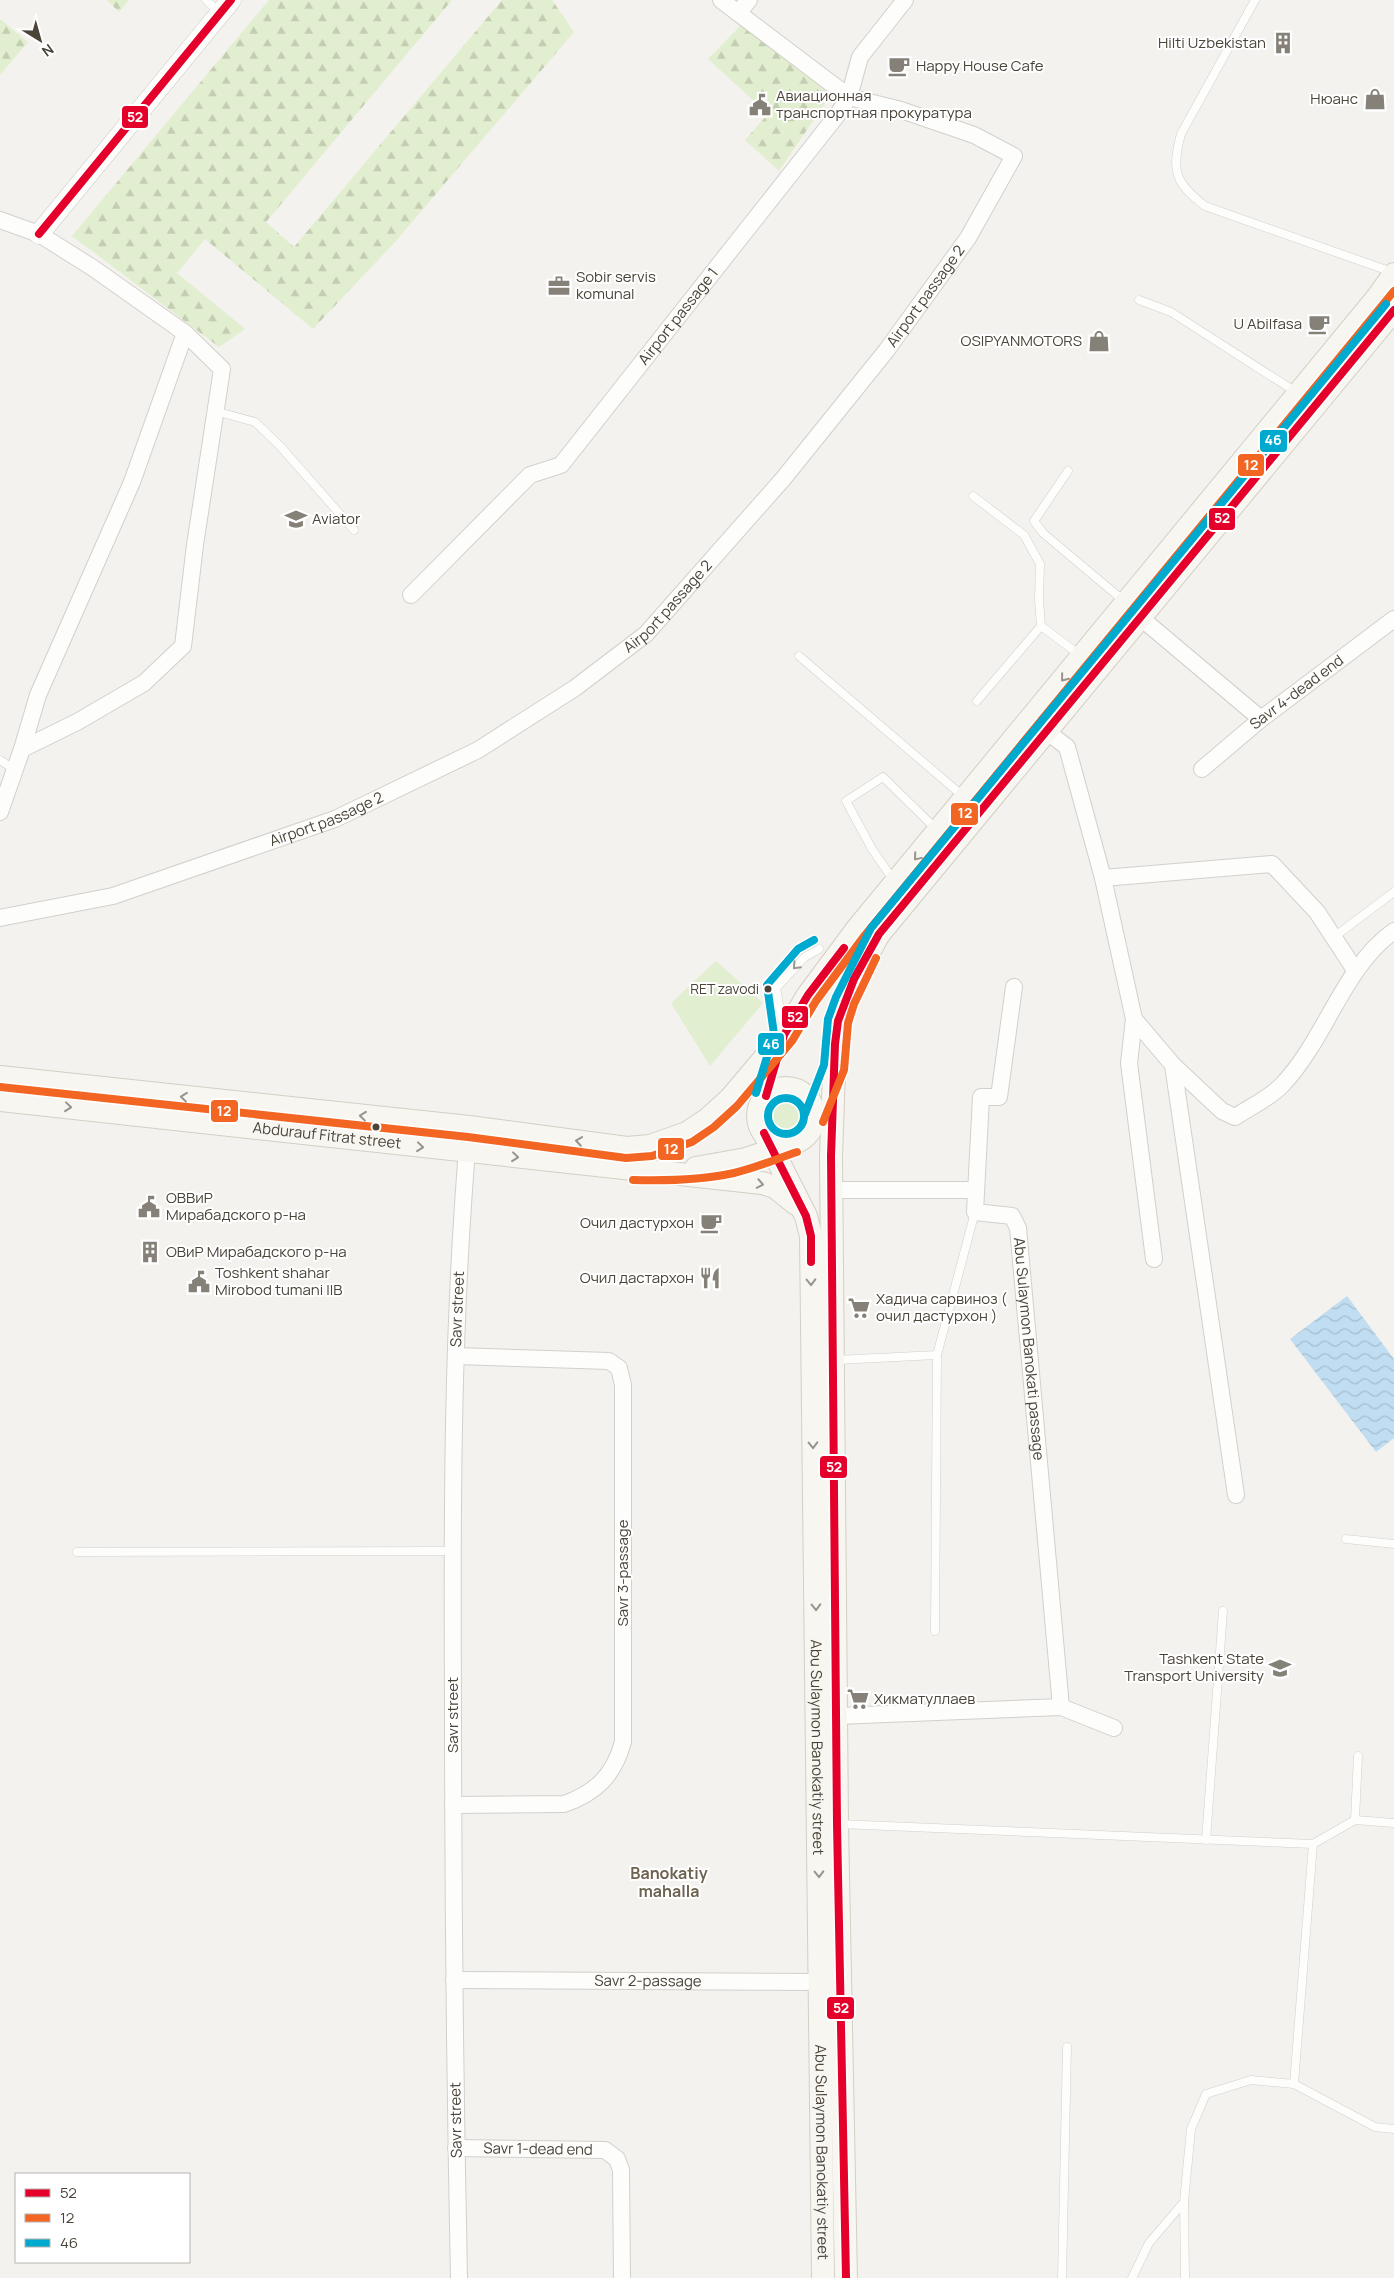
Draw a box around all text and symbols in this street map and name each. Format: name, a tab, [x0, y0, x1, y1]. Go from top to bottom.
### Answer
north arrow	[15, 15, 65, 65]
building icon: Hilti Uzbekistan	[1270, 30, 1296, 56]
place label: Hilti Uzbekistan	[1158, 32, 1266, 53]
text: N	[38, 40, 58, 61]
cafe icon: Happy House Cafe	[886, 53, 912, 79]
place label: Happy House Cafe	[916, 55, 1044, 76]
place label: Авиационная транспортная прокуратура	[776, 85, 972, 123]
shop icon: Нюанс	[1362, 86, 1388, 112]
place label: Нюанс	[1310, 88, 1358, 109]
public building icon: Авиационная транспортная прокуратура	[747, 92, 773, 118]
line badge: 52	[121, 105, 149, 129]
text: 52	[127, 107, 143, 126]
street label: Аirport passage 2	[881, 241, 969, 351]
street label: Аirport passage 1	[633, 263, 723, 369]
place label: Sobir servis komunal	[576, 266, 656, 304]
office icon: Sobir servis komunal	[546, 273, 572, 299]
cafe icon: U Abilfasa	[1306, 311, 1332, 337]
place label: U Abilfasa	[1233, 313, 1302, 334]
shop icon: OSIPYANMOTORS	[1086, 328, 1112, 354]
place label: OSIPYANMOTORS	[961, 330, 1082, 351]
line badge: 46	[1259, 429, 1288, 453]
text: 46	[1264, 430, 1282, 449]
line badge: 12	[1237, 453, 1265, 477]
text: 12	[1244, 455, 1258, 474]
school or university icon: Aviator	[283, 506, 309, 532]
line badge: 52	[1208, 507, 1236, 531]
place label: Aviator	[312, 508, 361, 529]
text: 52	[1214, 508, 1230, 527]
street label: Аirport passage 2	[619, 555, 717, 658]
street label: Savr 4-dead end	[1245, 650, 1348, 734]
one-way arrow	[1061, 672, 1070, 681]
street label: Аirport passage 2	[266, 786, 387, 851]
line badge: 12	[950, 802, 979, 826]
text: 12	[958, 803, 972, 822]
one-way arrow	[914, 851, 922, 860]
one-way arrow	[793, 961, 802, 970]
place label: RET zavodi	[690, 979, 759, 998]
marker: RET zavodi	[763, 984, 773, 994]
line badge: 52	[781, 1005, 809, 1029]
text: 52	[787, 1007, 803, 1026]
line badge: 46	[757, 1032, 785, 1056]
text: 46	[762, 1034, 780, 1053]
one-way arrow	[180, 1092, 188, 1103]
line badge: 12	[210, 1099, 239, 1123]
one-way arrow	[64, 1101, 72, 1112]
text: 12	[217, 1101, 231, 1120]
one-way arrow	[359, 1111, 367, 1122]
street label: Abdurauf Fitrat street	[252, 1117, 402, 1154]
unlabelled marker	[371, 1122, 381, 1132]
one-way arrow	[574, 1137, 583, 1147]
line badge: 12	[657, 1137, 685, 1161]
text: 12	[664, 1139, 678, 1158]
one-way arrow	[417, 1141, 425, 1152]
one-way arrow	[511, 1151, 519, 1162]
one-way arrow	[756, 1178, 765, 1188]
place label: ОВВиР Мирабадского р-на	[166, 1187, 306, 1225]
public building icon: ОВВиР Мирабадского р-на	[136, 1194, 162, 1220]
cafe icon: Очил дастурхон	[698, 1210, 724, 1236]
place label: Очил дастурхон	[580, 1212, 694, 1233]
street label: Abu Sulaymon Banokati passage	[1009, 1236, 1050, 1461]
building icon: ОВиР Мирабадского р-на	[137, 1239, 163, 1265]
place label: ОВиР Мирабадского р-на	[166, 1241, 347, 1262]
place label: Toshkent shahar Mirobod tumani IIB	[215, 1262, 342, 1300]
restaurant icon: Очил дастархон	[697, 1265, 723, 1291]
place label: Очил дастархон	[580, 1267, 694, 1288]
public building icon: Toshkent shahar Mirobod tumani IIB	[186, 1269, 212, 1295]
street label: Savr street	[445, 1271, 469, 1347]
one-way arrow	[806, 1278, 816, 1286]
place label: Хадича сарвиноз ( очил дастурхон )	[876, 1288, 1007, 1326]
supermarket icon: Хадича сарвиноз ( очил дастурхон )	[846, 1295, 872, 1321]
one-way arrow	[808, 1441, 818, 1449]
line badge: 52	[819, 1455, 848, 1479]
text: 52	[826, 1457, 842, 1476]
street label: Savr 3-passage	[612, 1519, 633, 1626]
one-way arrow	[810, 1603, 821, 1611]
street label: Abu Sulaymon Banokatiy street	[806, 1639, 829, 1855]
place label: Tashkent State Transport University	[1124, 1648, 1264, 1686]
school or university icon: Tashkent State Transport University	[1267, 1655, 1293, 1681]
street label: Savr street	[442, 1677, 463, 1753]
supermarket icon: Хикматуллаев	[845, 1686, 871, 1712]
place label: Хикматуллаев	[874, 1688, 975, 1709]
district label: Banokatiy mahalla	[630, 1862, 708, 1902]
one-way arrow	[814, 1871, 825, 1879]
street label: Savr 2-passage	[594, 1970, 702, 1991]
line badge: 52	[826, 1996, 855, 2020]
text: 52	[833, 1998, 849, 2017]
street label: Abu Sulaymon Banokatiy street	[810, 2044, 834, 2260]
street label: Savr street	[444, 2082, 467, 2158]
street label: Savr 1-dead end	[483, 2137, 593, 2160]
legend	[15, 2173, 190, 2263]
text: 52	[60, 2182, 77, 2203]
text: 12	[60, 2207, 74, 2228]
text: 46	[60, 2232, 78, 2253]

